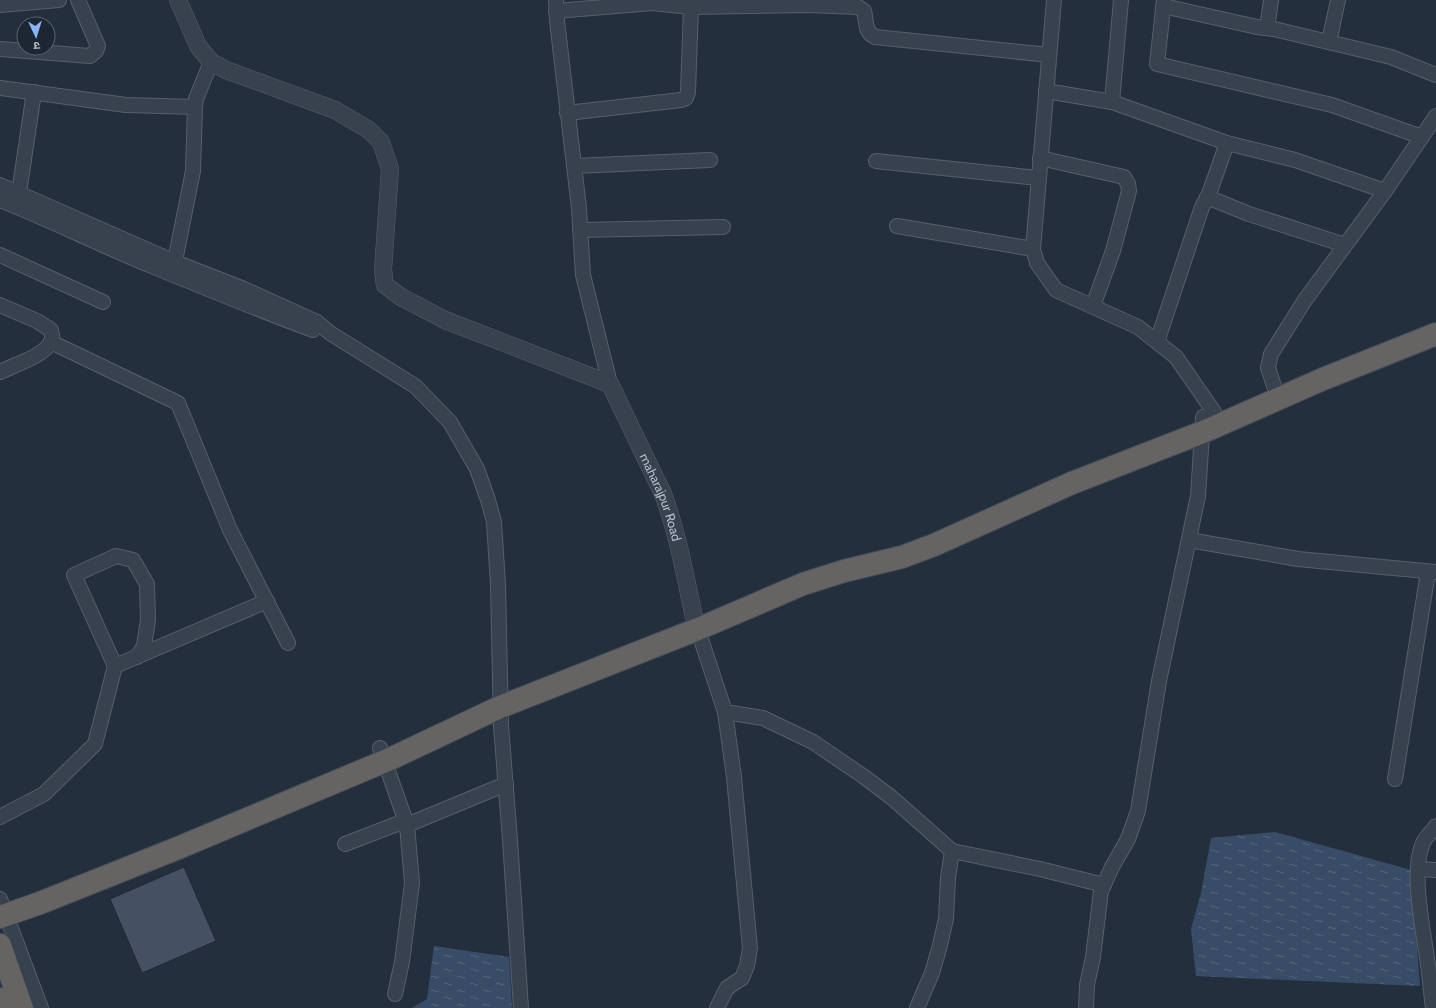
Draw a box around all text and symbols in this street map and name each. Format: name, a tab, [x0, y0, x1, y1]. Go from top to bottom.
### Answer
north arrow	[16, 16, 56, 56]
text: उ	[32, 39, 40, 53]
street label: maharajpur Road	[636, 450, 685, 543]

